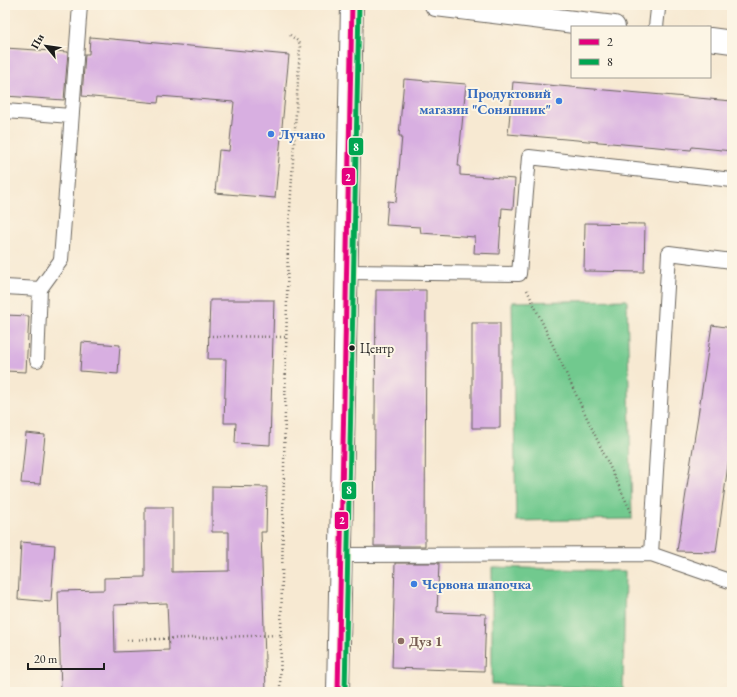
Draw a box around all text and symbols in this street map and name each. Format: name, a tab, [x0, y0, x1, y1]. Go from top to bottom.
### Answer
north arrow	[26, 26, 66, 66]
legend	[571, 26, 711, 78]
text: Пн	[27, 31, 47, 51]
text: 2	[607, 34, 613, 50]
text: 8	[607, 54, 613, 70]
place label: Продуктовий магазин "Соняшник"	[419, 84, 551, 118]
marker: Продуктовий магазин "Соняшник"	[554, 96, 564, 106]
place label: Лучано	[279, 125, 325, 143]
marker: Лучано	[266, 129, 276, 139]
line badge: 8	[348, 137, 364, 156]
text: 8	[353, 140, 359, 154]
line badge: 2	[341, 167, 356, 186]
text: 2	[345, 170, 351, 184]
place label: Центр	[360, 340, 394, 357]
marker: Центр	[347, 343, 357, 353]
line badge: 8	[341, 481, 357, 500]
text: 8	[346, 483, 352, 497]
line badge: 2	[334, 511, 349, 530]
text: 2	[339, 513, 345, 527]
place label: Червона шапочка	[422, 575, 532, 593]
marker: Червона шапочка	[409, 579, 419, 589]
place label: Дуз 1	[409, 632, 442, 650]
marker: Дуз 1	[396, 636, 406, 646]
scale bar	[28, 645, 104, 671]
text: 20 m	[34, 651, 58, 667]

